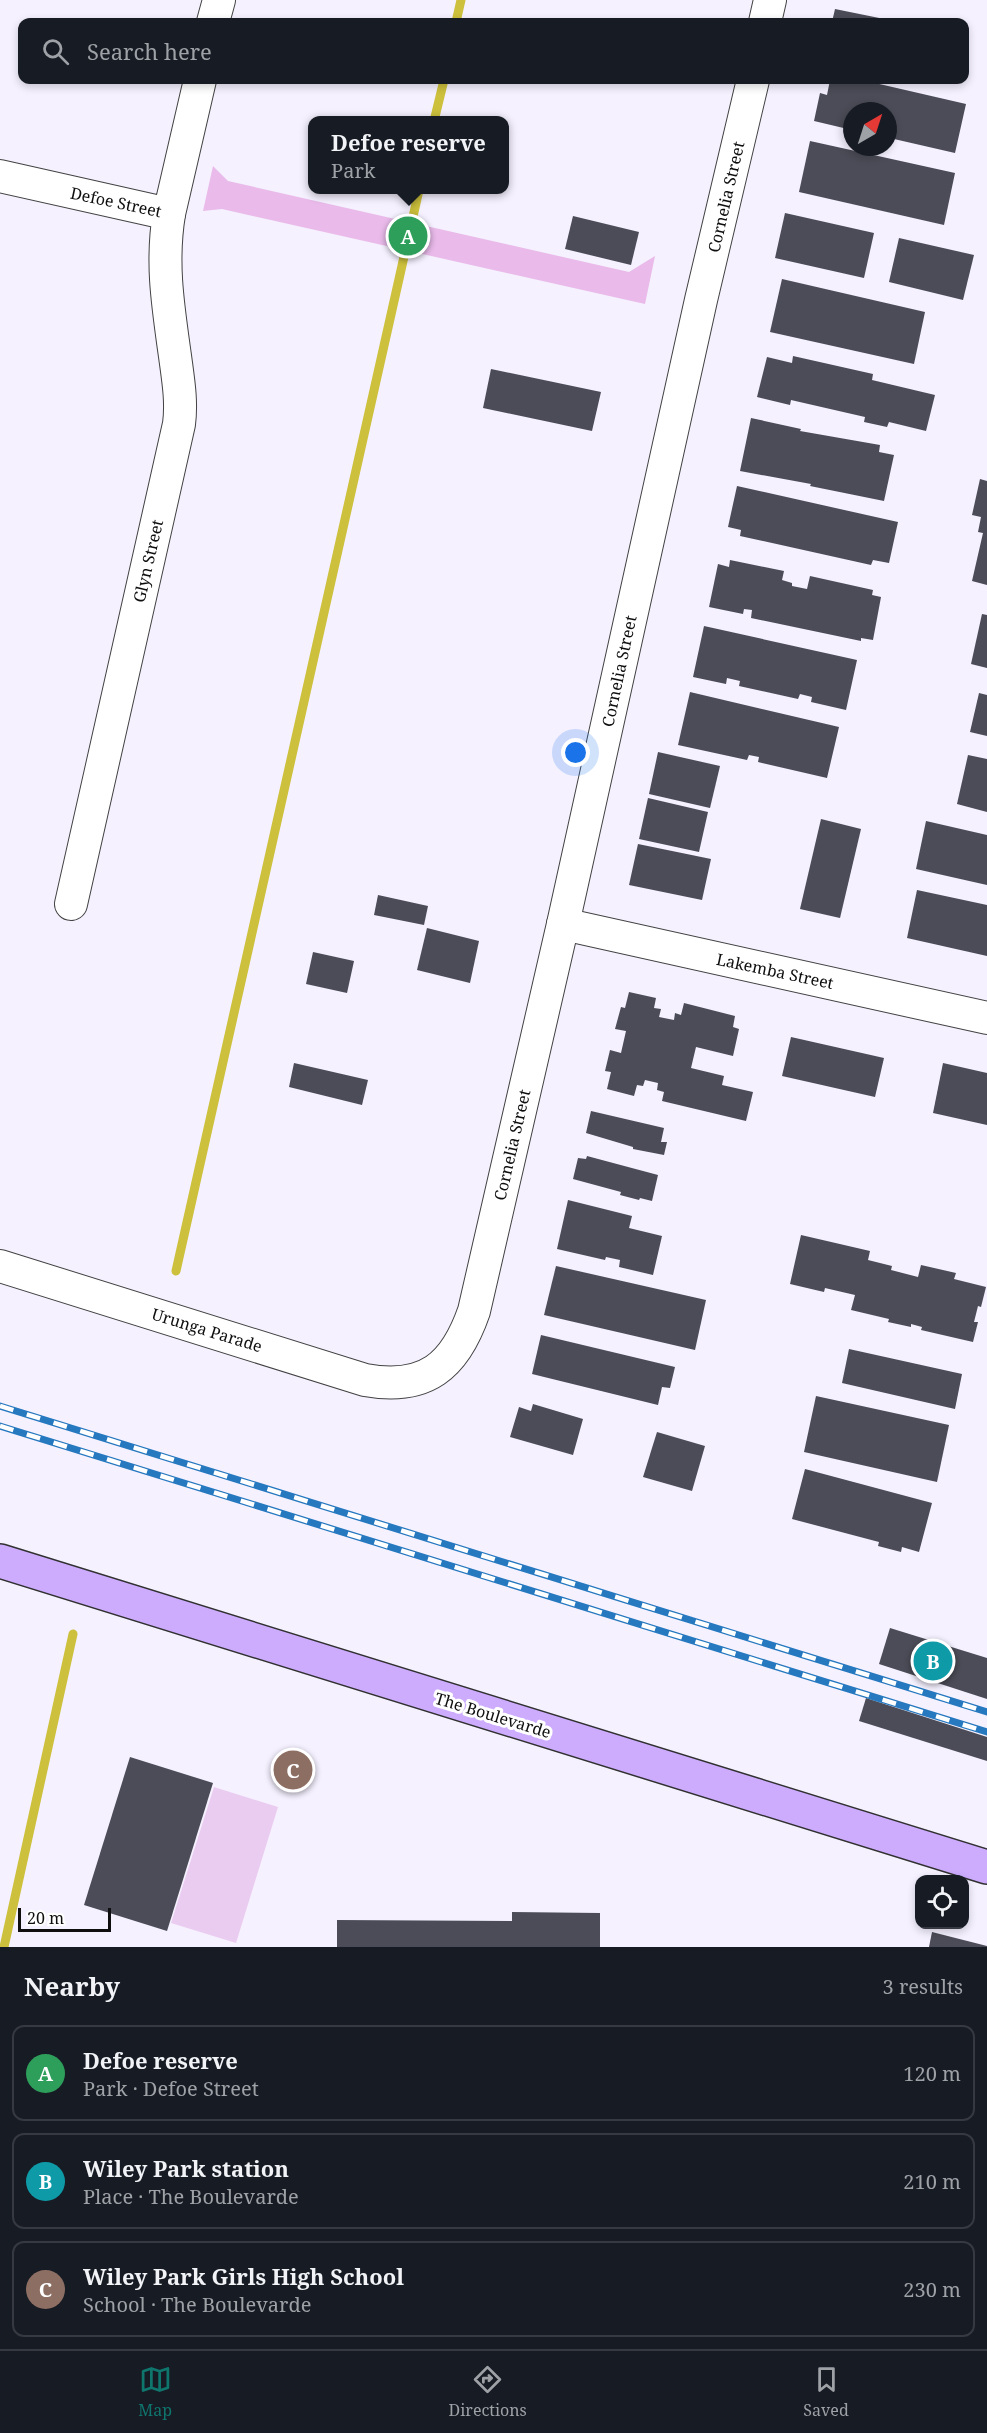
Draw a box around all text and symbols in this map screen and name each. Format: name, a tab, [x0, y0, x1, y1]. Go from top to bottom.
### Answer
search box	[18, 18, 969, 84]
icon: search	[39, 35, 72, 68]
text: Search here	[87, 36, 212, 66]
north arrow	[843, 102, 897, 156]
popup	[308, 116, 509, 194]
text: Defoe reserve	[331, 127, 486, 157]
street label: Cornelia Street	[703, 139, 750, 255]
text: Park	[331, 157, 376, 184]
street label: Defoe Street	[68, 182, 164, 222]
pin: A	[388, 214, 428, 258]
street label: Glyn Street	[128, 517, 168, 605]
street label: Cornelia Street	[596, 613, 642, 729]
your location	[561, 738, 590, 767]
street label: Lakemba Street	[714, 948, 836, 994]
street label: Cornelia Street	[489, 1087, 536, 1203]
street label: Urunga Parade	[149, 1303, 265, 1357]
pin: B	[914, 1638, 952, 1684]
street label: The Boulevarde	[432, 1687, 554, 1743]
pin: C	[274, 1748, 312, 1792]
map controls	[915, 1875, 969, 1929]
button: locate	[915, 1875, 969, 1929]
scale bar	[18, 1905, 111, 1932]
text: 20 m	[27, 1907, 64, 1929]
text: Nearby	[24, 1968, 120, 2004]
text: 3 results	[883, 1973, 963, 2000]
text: Defoe reserve	[83, 2045, 238, 2075]
text: A	[38, 2060, 53, 2087]
text: 120 m	[903, 2060, 961, 2087]
text: Park · Defoe Street	[83, 2075, 259, 2102]
text: Wiley Park station	[83, 2153, 289, 2183]
text: B	[39, 2168, 52, 2195]
text: 210 m	[903, 2168, 961, 2195]
text: Place · The Boulevarde	[83, 2183, 299, 2210]
text: Wiley Park Girls High School	[83, 2261, 404, 2291]
text: C	[39, 2276, 52, 2303]
text: 230 m	[903, 2276, 961, 2303]
text: School · The Boulevarde	[83, 2291, 311, 2318]
tab: Map	[138, 2363, 172, 2421]
tab: Directions	[449, 2363, 527, 2421]
tab: Saved	[803, 2363, 849, 2421]

